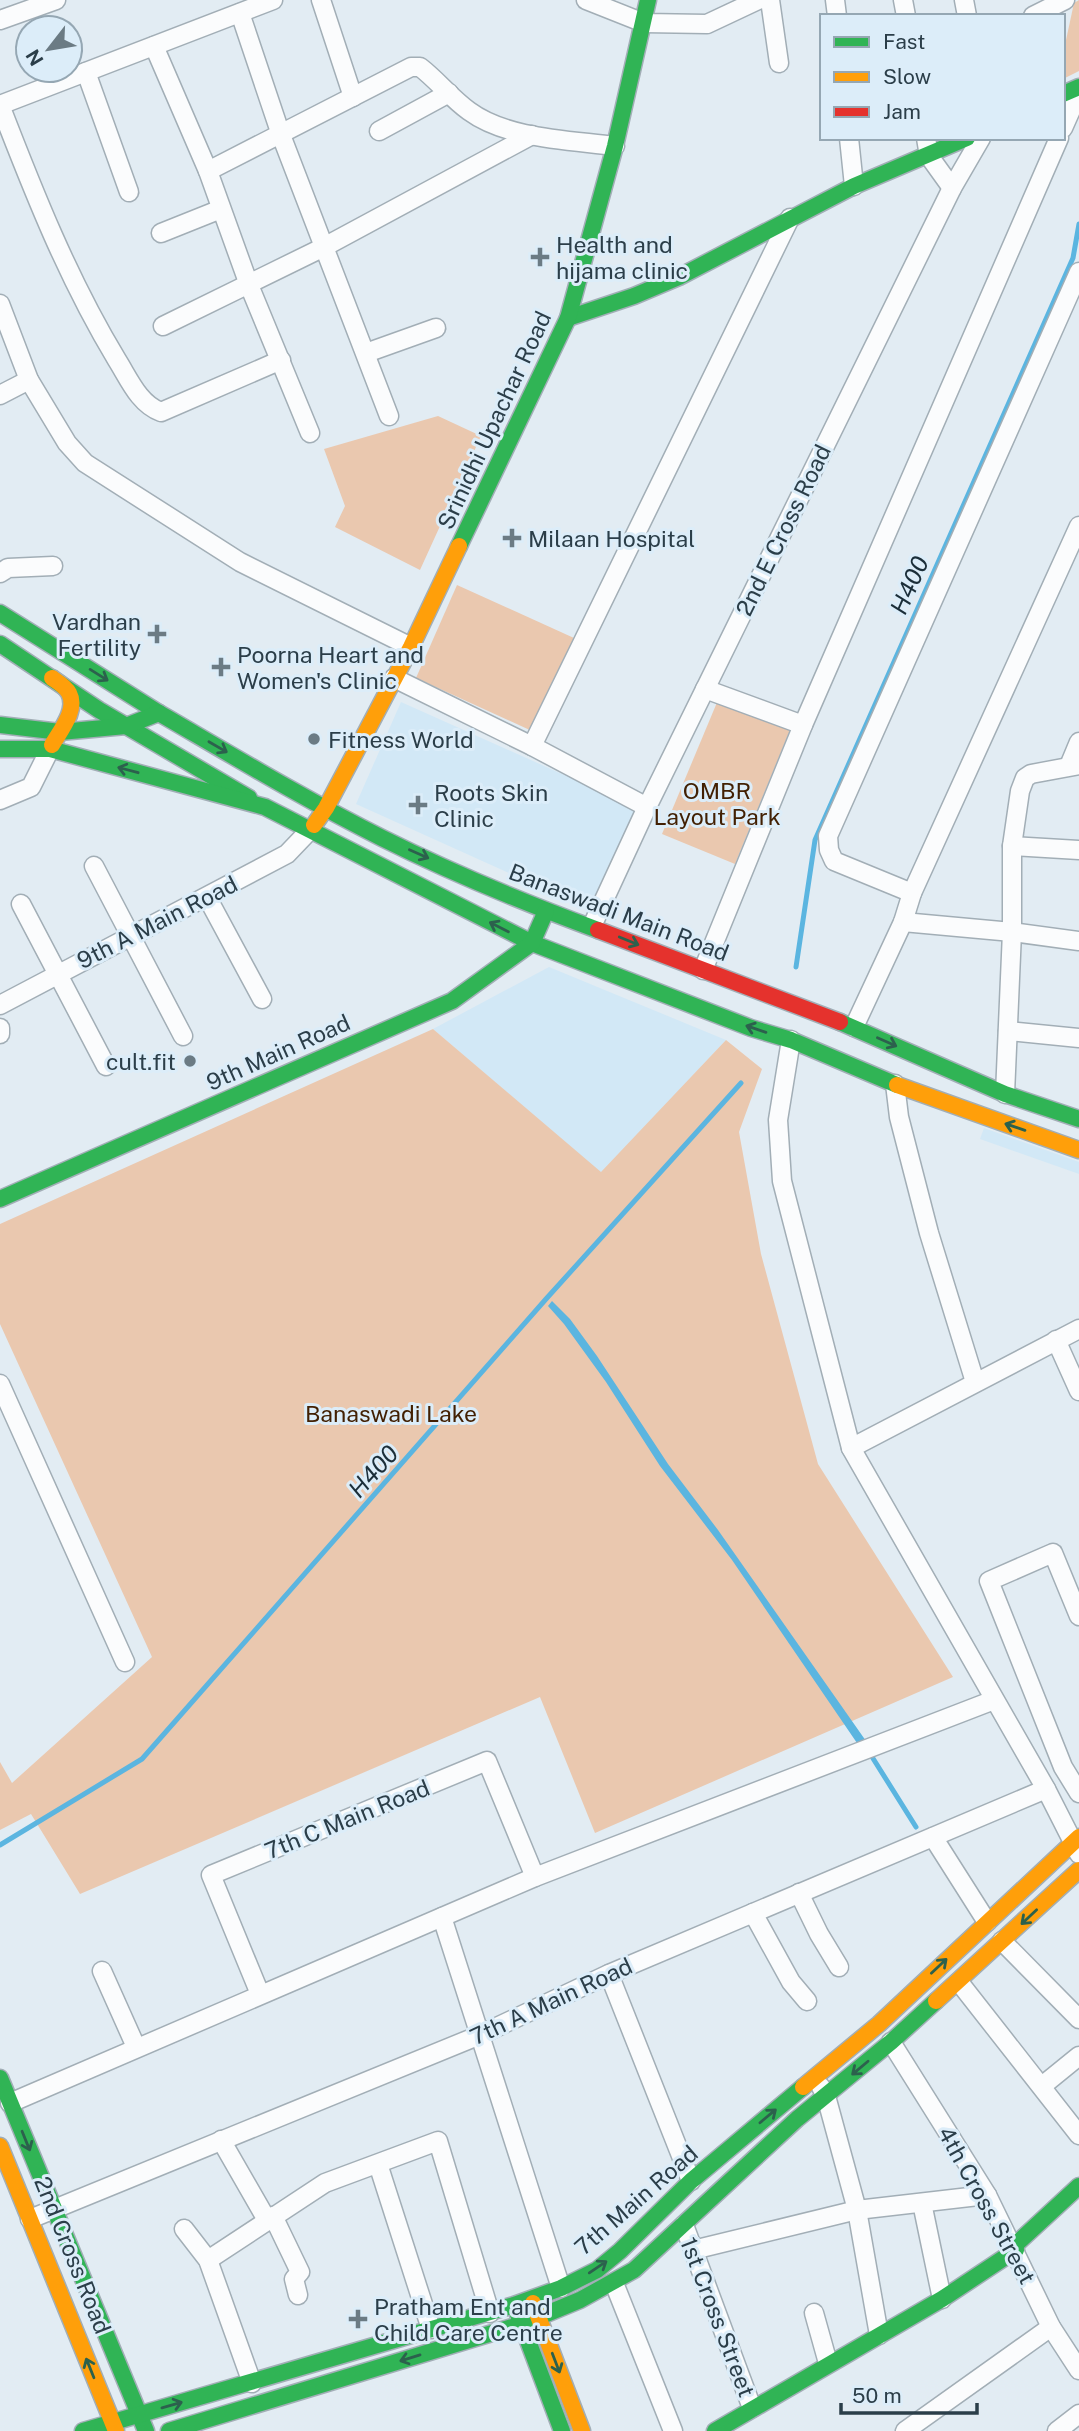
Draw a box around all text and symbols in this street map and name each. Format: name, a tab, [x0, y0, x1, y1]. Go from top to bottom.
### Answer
north arrow	[14, 14, 84, 84]
legend	[820, 14, 1065, 140]
text: Fast	[883, 29, 925, 54]
text: N	[21, 46, 48, 70]
text: Slow	[883, 64, 931, 89]
text: Jam	[883, 99, 921, 124]
place label: Health and hijama clinic	[556, 231, 688, 284]
marker: Health and hijama clinic	[530, 247, 550, 267]
street label: Srinidhi Upachar Road	[432, 307, 556, 533]
street label: 2nd E Cross Road	[730, 440, 836, 620]
place label: Milaan Hospital	[528, 525, 695, 552]
marker: Milaan Hospital	[502, 528, 522, 548]
water label: H400	[884, 552, 934, 618]
place label: Vardhan Fertility	[52, 608, 141, 661]
marker: Vardhan Fertility	[147, 624, 167, 644]
place label: Poorna Heart and Women's Clinic	[237, 641, 424, 694]
marker: Poorna Heart and Women's Clinic	[211, 657, 231, 677]
one-way arrow	[89, 669, 109, 683]
place label: Fitness World	[328, 726, 474, 753]
marker: Fitness World	[306, 731, 322, 747]
one-way arrow	[208, 740, 228, 754]
one-way arrow	[117, 763, 139, 776]
park label: OMBR Layout Park	[653, 777, 781, 830]
place label: Roots Skin Clinic	[434, 779, 548, 832]
marker: Roots Skin Clinic	[408, 795, 428, 815]
one-way arrow	[408, 849, 429, 862]
street label: Banaswadi Main Road	[505, 858, 733, 966]
street label: 9th A Main Road	[72, 870, 242, 974]
one-way arrow	[490, 919, 510, 933]
one-way arrow	[618, 935, 640, 948]
street label: 9th Main Road	[202, 1008, 354, 1096]
one-way arrow	[746, 1022, 768, 1034]
one-way arrow	[876, 1036, 897, 1049]
place label: cult.fit	[106, 1048, 176, 1075]
marker: cult.fit	[182, 1053, 198, 1069]
one-way arrow	[1004, 1120, 1026, 1132]
park label: Banaswadi Lake	[305, 1400, 477, 1427]
water label: H400	[342, 1439, 404, 1503]
street label: 7th C Main Road	[261, 1774, 433, 1864]
one-way arrow	[1021, 1908, 1038, 1925]
street label: 7th A Main Road	[466, 1952, 636, 2050]
one-way arrow	[930, 1958, 947, 1975]
one-way arrow	[851, 2060, 869, 2076]
one-way arrow	[758, 2108, 776, 2124]
street label: 4th Cross Street	[933, 2122, 1041, 2288]
one-way arrow	[20, 2130, 33, 2152]
street label: 7th Main Road	[569, 2139, 703, 2261]
street label: 2nd Cross Road	[29, 2172, 117, 2338]
street label: 1st Cross Street	[675, 2233, 761, 2401]
one-way arrow	[588, 2260, 607, 2274]
place label: Pratham Ent and Child Care Centre	[374, 2293, 563, 2346]
marker: Pratham Ent and Child Care Centre	[348, 2309, 368, 2329]
one-way arrow	[551, 2351, 564, 2373]
one-way arrow	[400, 2353, 422, 2366]
one-way arrow	[83, 2357, 96, 2379]
scale bar	[841, 2372, 978, 2416]
text: 50 m	[852, 2383, 902, 2408]
one-way arrow	[161, 2398, 183, 2411]

